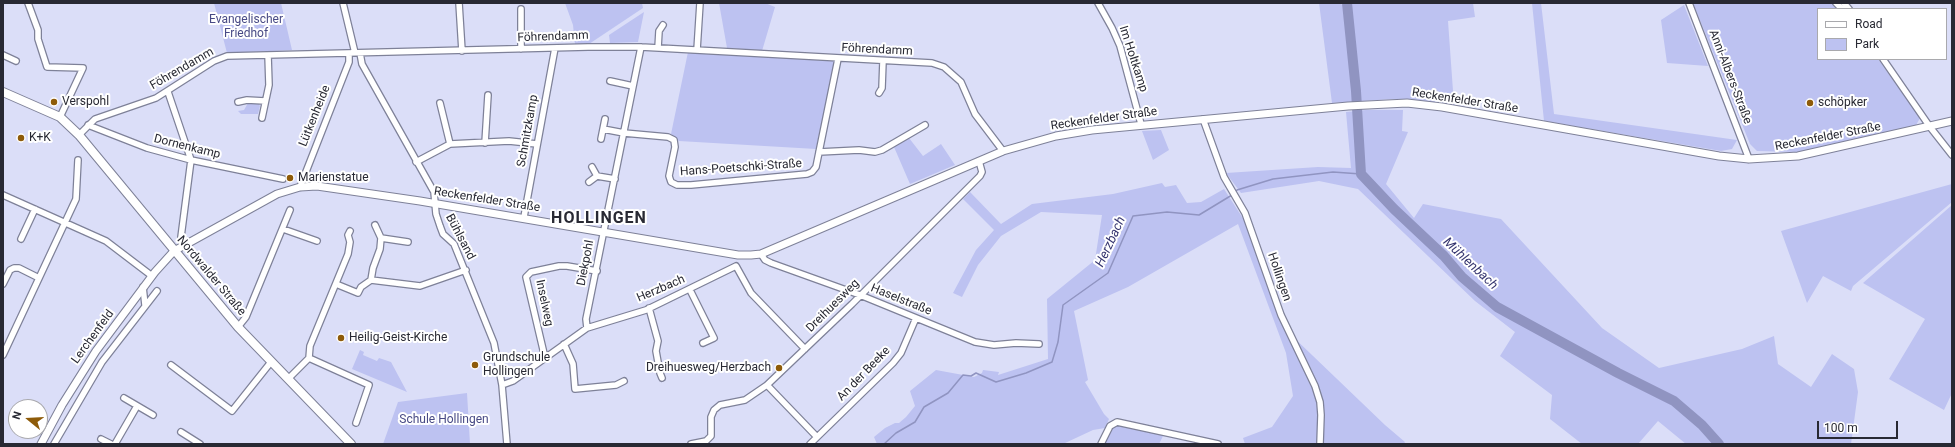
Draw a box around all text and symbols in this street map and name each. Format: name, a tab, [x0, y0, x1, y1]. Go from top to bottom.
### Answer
legend	[1817, 8, 1947, 60]
park label: Evangelischer Friedhof	[209, 13, 283, 41]
text: Road	[1855, 17, 1883, 31]
street label: Im Holtkamp	[1116, 24, 1150, 94]
street label: Anni-Albers-Straße	[1705, 28, 1755, 126]
street label: Föhrendamm	[517, 29, 589, 45]
text: Park	[1855, 37, 1879, 51]
street label: Föhrendamm	[841, 41, 913, 59]
street label: Föhrendamm	[148, 45, 216, 93]
street label: Lütkenheide	[296, 83, 334, 149]
street label: Reckenfelder Straße	[1411, 85, 1519, 117]
street label: Schmitzkamp	[515, 94, 541, 168]
place label: Verspohl	[62, 95, 109, 109]
place label: schöpker	[1818, 96, 1867, 110]
marker: Verspohl	[49, 97, 59, 107]
marker: schöpker	[1805, 98, 1815, 108]
street label: Reckenfelder Straße	[1050, 104, 1158, 134]
street label: Reckenfelder Straße	[1774, 120, 1882, 154]
place label: K+K	[29, 131, 51, 145]
street label: Dornenkamp	[152, 132, 222, 162]
marker: K+K	[16, 133, 26, 143]
street label: Hans-Poetschki-Straße	[680, 157, 802, 179]
place label: Marienstatue	[298, 171, 369, 185]
marker: Marienstatue	[285, 173, 295, 183]
street label: Reckenfelder Straße	[433, 184, 541, 216]
district label: HOLLINGEN	[551, 209, 647, 229]
street label: Bühlsand	[442, 212, 478, 262]
water label: Herzbach	[1093, 214, 1129, 270]
street label: Nordwalder Straße	[173, 233, 249, 319]
water label: Mühlenbach	[1439, 235, 1501, 293]
street label: Diekpohl	[575, 239, 597, 287]
street label: Hollingen	[1264, 251, 1294, 303]
street label: Herzbach	[635, 272, 687, 306]
street label: Dreihuesweg	[804, 277, 862, 335]
street label: Inselweg	[532, 278, 556, 328]
street label: Haselstraße	[868, 281, 934, 319]
street label: Lerchenfeld	[69, 307, 117, 367]
place label: Heilig-Geist-Kirche	[349, 331, 447, 345]
marker: Heilig-Geist-Kirche	[336, 333, 346, 343]
street label: An der Beeke	[834, 344, 894, 404]
place label: Grundschule Hollingen	[483, 351, 550, 379]
marker: Grundschule Hollingen	[470, 360, 480, 370]
place label: Dreihuesweg/Herzbach	[646, 361, 771, 375]
marker: Dreihuesweg/Herzbach	[774, 363, 784, 373]
north arrow	[8, 399, 48, 439]
text: N	[10, 410, 24, 421]
park label: Schule Hollingen	[399, 413, 489, 427]
scale bar	[1819, 413, 1900, 439]
text: 100 m	[1824, 421, 1858, 435]

